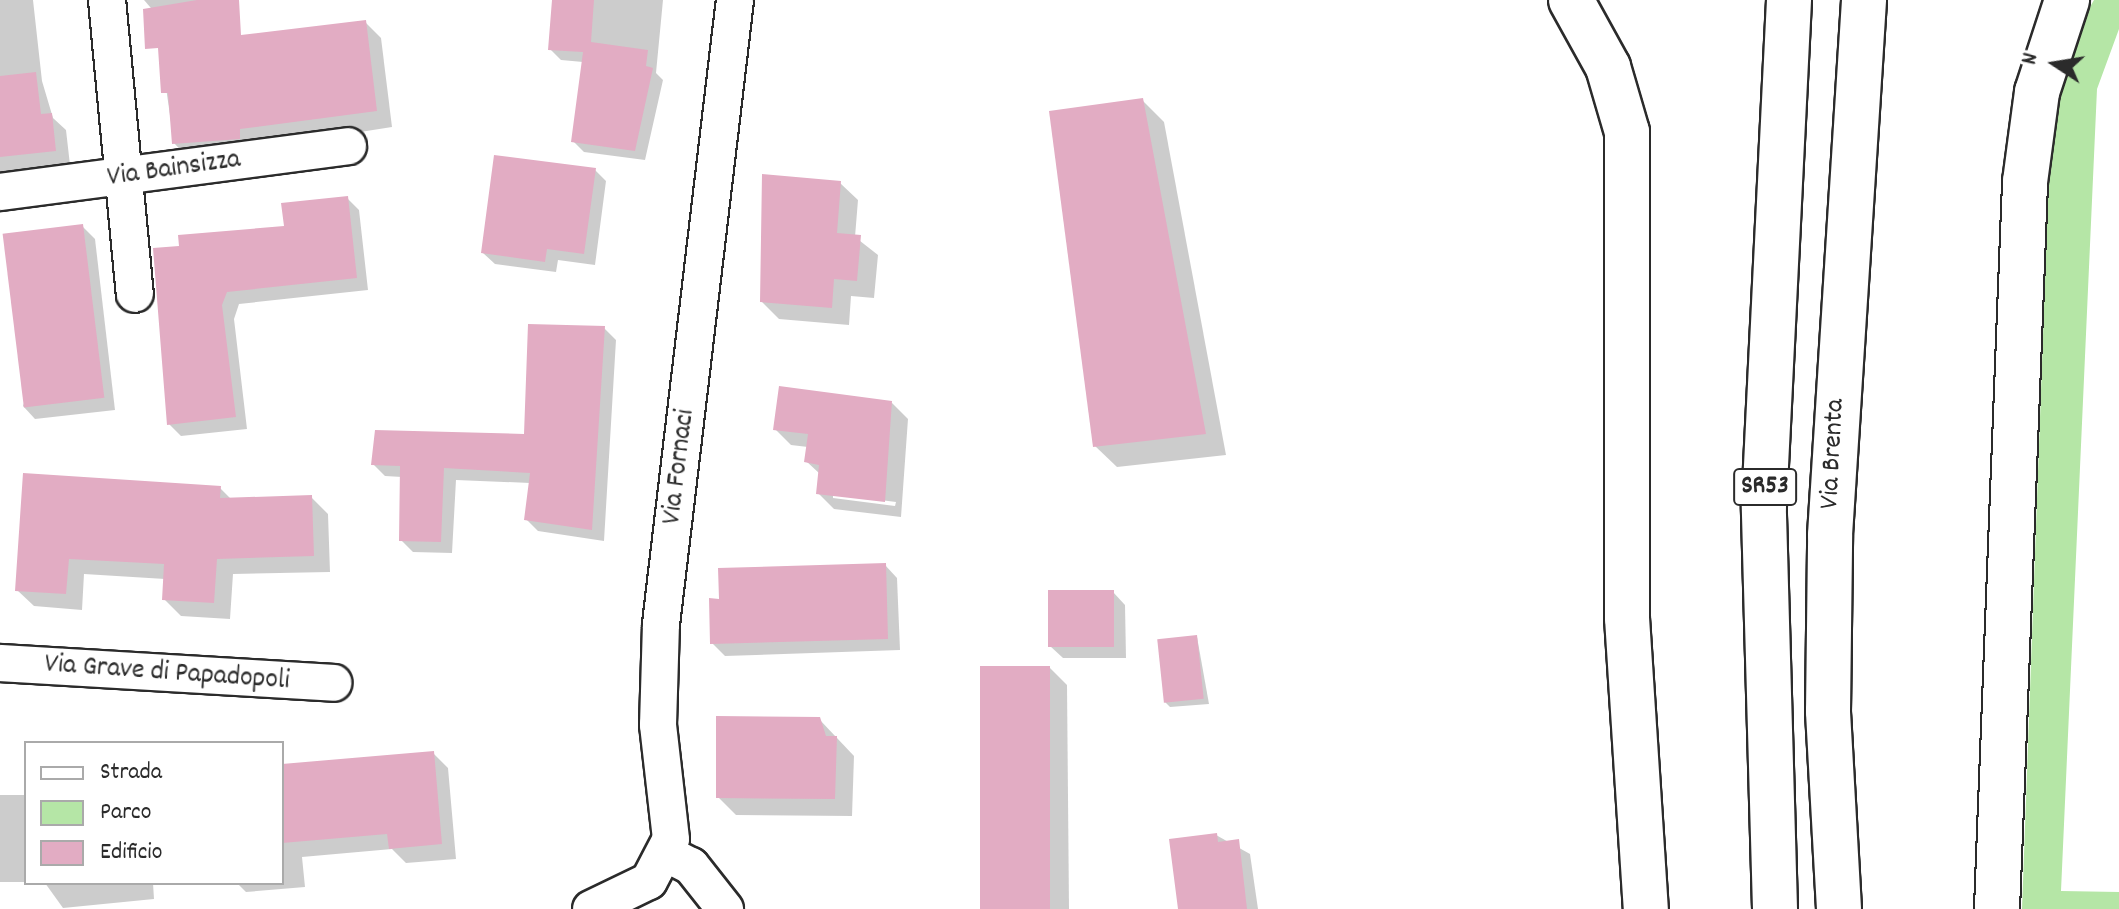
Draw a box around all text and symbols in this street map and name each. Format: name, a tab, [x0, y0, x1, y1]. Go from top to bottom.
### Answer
north arrow	[2015, 24, 2095, 104]
text: N	[2015, 50, 2047, 67]
street label: Via Bainsizza	[105, 144, 243, 196]
street label: Via Brenta	[1814, 398, 1854, 510]
street label: Via Fornaci	[656, 407, 704, 527]
road number: SR53	[1733, 465, 1797, 509]
street label: Via Grave di Papadopoli	[43, 649, 291, 699]
legend	[24, 741, 284, 885]
text: Strada	[100, 756, 162, 790]
text: Parco	[100, 796, 151, 830]
text: Edificio	[100, 836, 162, 870]

